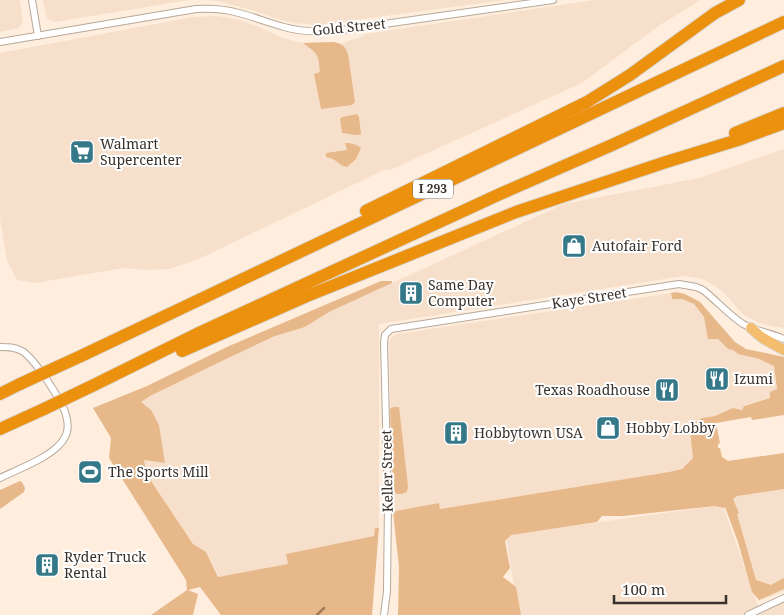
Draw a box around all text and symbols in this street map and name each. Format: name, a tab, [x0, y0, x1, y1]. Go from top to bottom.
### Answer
street label: Gold Street	[311, 13, 387, 40]
place label: Walmart Supercenter	[100, 134, 182, 169]
supermarket icon: Walmart Supercenter	[69, 139, 95, 165]
road number: I 293	[413, 180, 453, 198]
shop icon: Autofair Ford	[561, 233, 587, 259]
place label: Autofair Ford	[592, 236, 683, 255]
place label: Same Day Computer	[428, 275, 495, 310]
building icon: Same Day Computer	[398, 280, 424, 306]
street label: Kaye Street	[550, 282, 628, 313]
restaurant icon: Izumi	[704, 366, 730, 392]
place label: Izumi	[734, 369, 773, 388]
restaurant icon: Texas Roadhouse	[654, 377, 680, 403]
place label: Texas Roadhouse	[535, 380, 650, 399]
shop icon: Hobby Lobby	[595, 415, 621, 441]
place label: Hobby Lobby	[626, 418, 715, 437]
building icon: Hobbytown USA	[443, 420, 469, 446]
place label: Hobbytown USA	[474, 423, 583, 442]
street label: Keller Street	[376, 430, 397, 512]
sports icon: The Sports Mill	[77, 459, 103, 485]
place label: The Sports Mill	[108, 462, 209, 481]
place label: Ryder Truck Rental	[64, 547, 147, 582]
building icon: Ryder Truck Rental	[34, 552, 60, 578]
scale bar	[614, 572, 726, 604]
text: 100 m	[622, 579, 665, 599]

